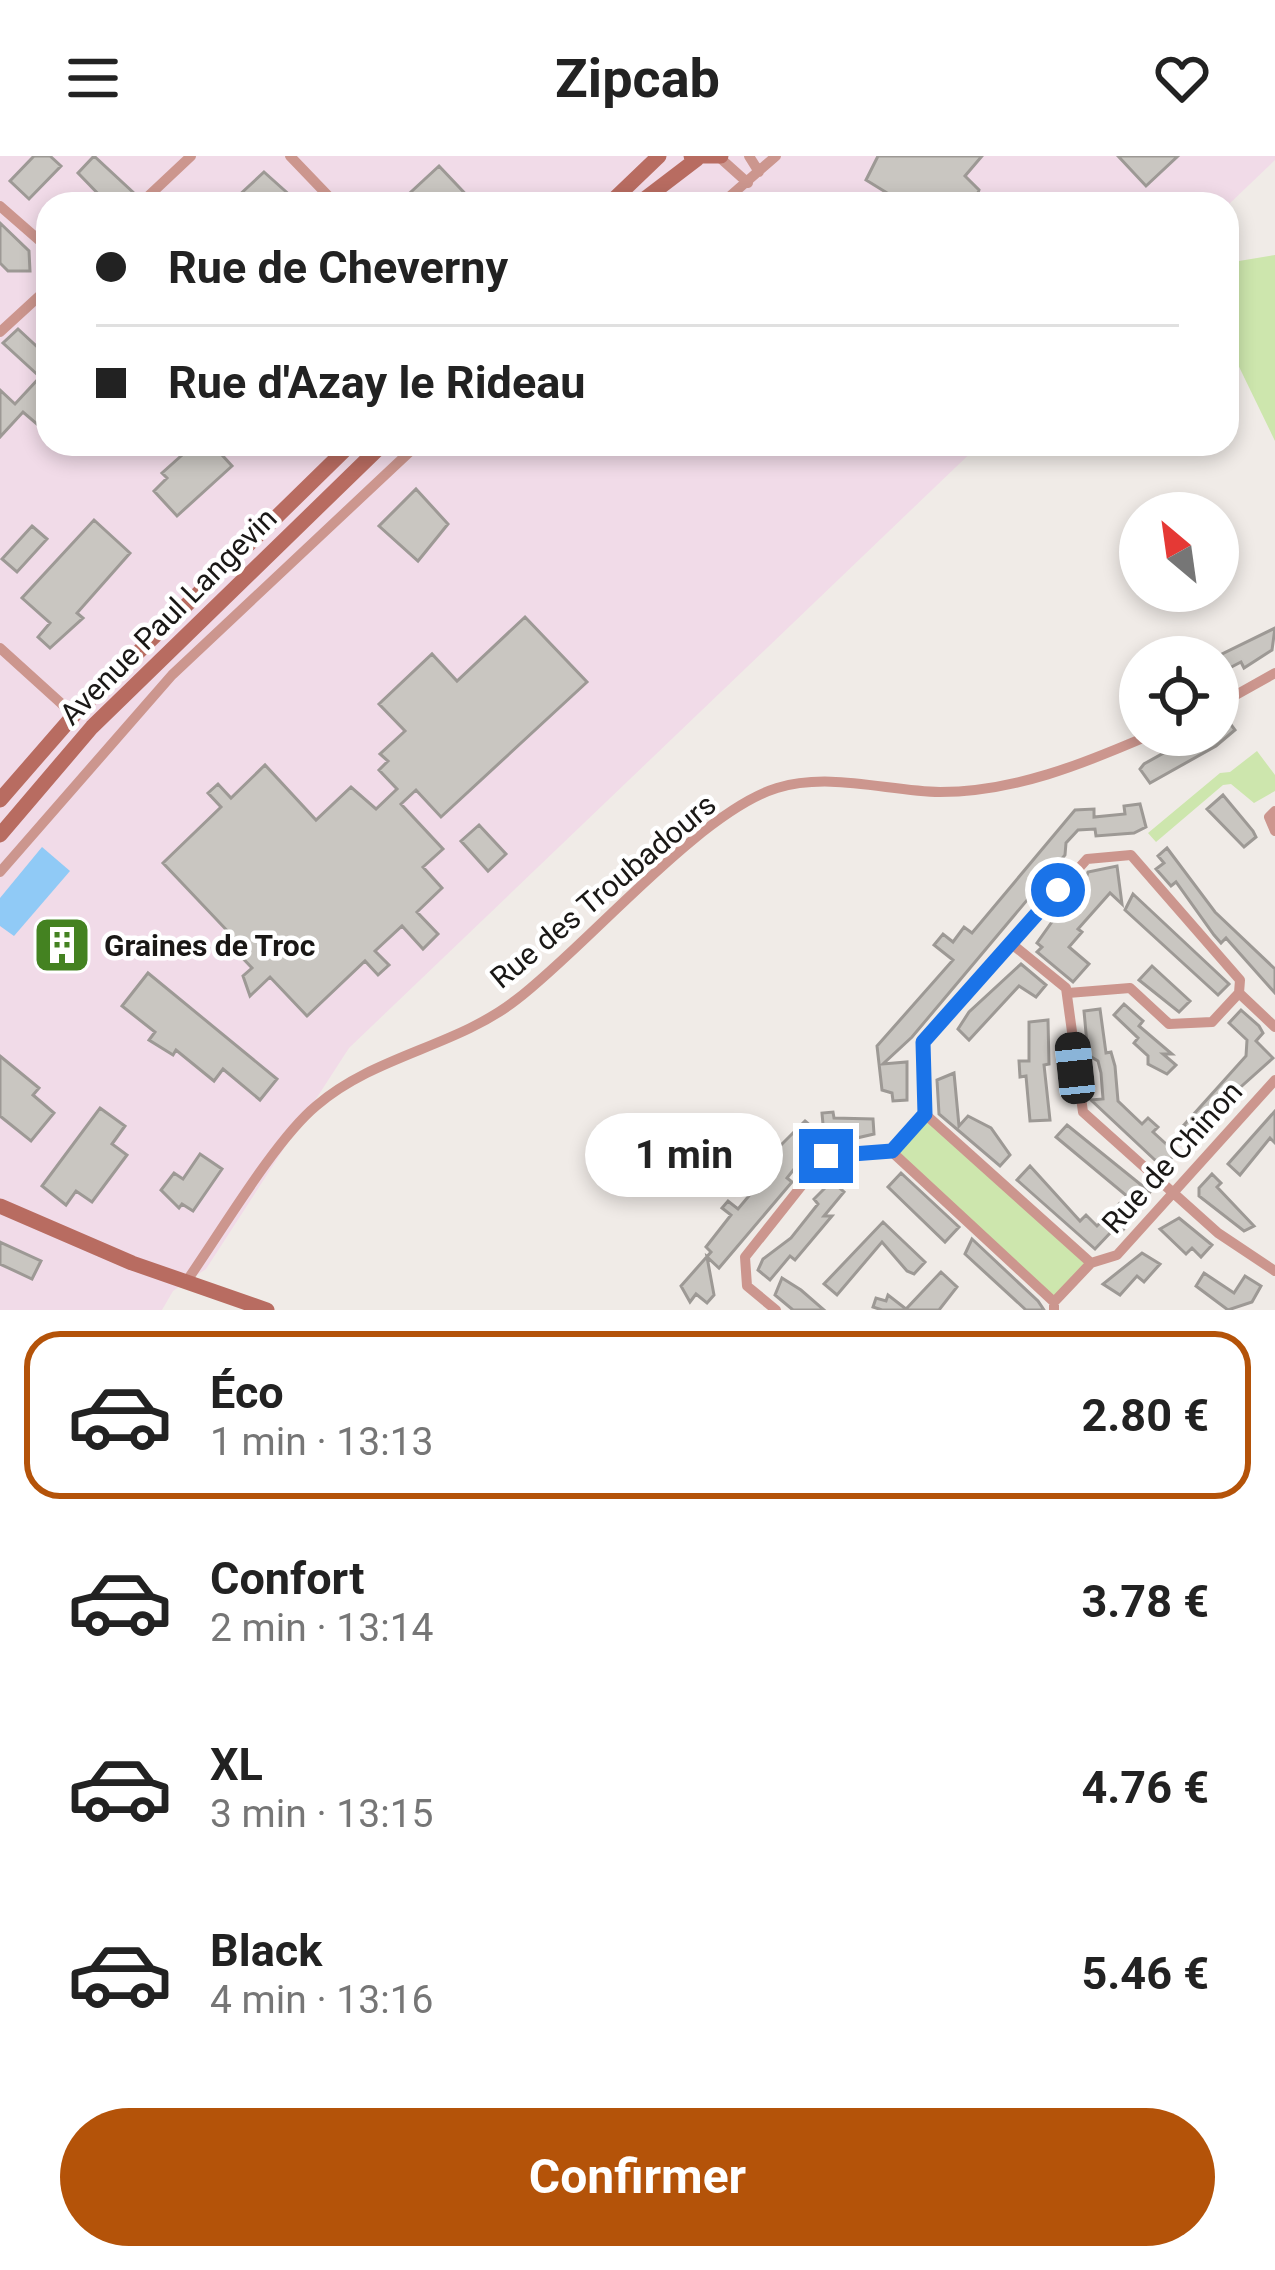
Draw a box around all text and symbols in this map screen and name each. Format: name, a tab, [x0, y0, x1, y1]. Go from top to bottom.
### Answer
icon: menu	[60, 45, 126, 111]
icon: heart	[1149, 45, 1215, 111]
text: Zipcab	[555, 47, 720, 110]
text: Rue de Cheverny	[168, 241, 508, 294]
text: Rue d'Azay le Rideau	[168, 356, 586, 409]
north arrow	[1119, 492, 1239, 612]
map controls	[1119, 492, 1239, 756]
street label: Avenue Paul Langevin	[52, 500, 284, 732]
button: locate	[1119, 636, 1239, 756]
street label: Rue des Troubadours	[483, 787, 723, 995]
route start	[1031, 863, 1085, 917]
building icon: Graines de Troc	[31, 914, 93, 976]
place label: Graines de Troc	[104, 928, 315, 963]
car	[1053, 1030, 1097, 1106]
street label: Rue de Chinon	[1095, 1074, 1249, 1240]
callout: 1 min	[586, 1114, 784, 1198]
route end	[799, 1129, 853, 1183]
text: 1 min	[635, 1132, 733, 1178]
icon: car	[66, 1361, 174, 1469]
text: Éco	[210, 1366, 284, 1419]
text: 2.80 €	[1081, 1389, 1209, 1442]
text: 1 min · 13:13	[210, 1419, 433, 1465]
icon: car	[66, 1547, 174, 1655]
text: Confort	[210, 1552, 364, 1605]
text: 3.78 €	[1081, 1575, 1209, 1628]
text: 2 min · 13:14	[210, 1605, 433, 1651]
icon: car	[66, 1733, 174, 1841]
text: XL	[210, 1738, 263, 1791]
text: 4.76 €	[1081, 1761, 1209, 1814]
text: 3 min · 13:15	[210, 1791, 433, 1837]
icon: car	[66, 1919, 174, 2027]
text: Black	[210, 1924, 322, 1977]
text: 5.46 €	[1081, 1947, 1209, 2000]
text: 4 min · 13:16	[210, 1977, 433, 2023]
button: Confirmer	[60, 2108, 1215, 2246]

